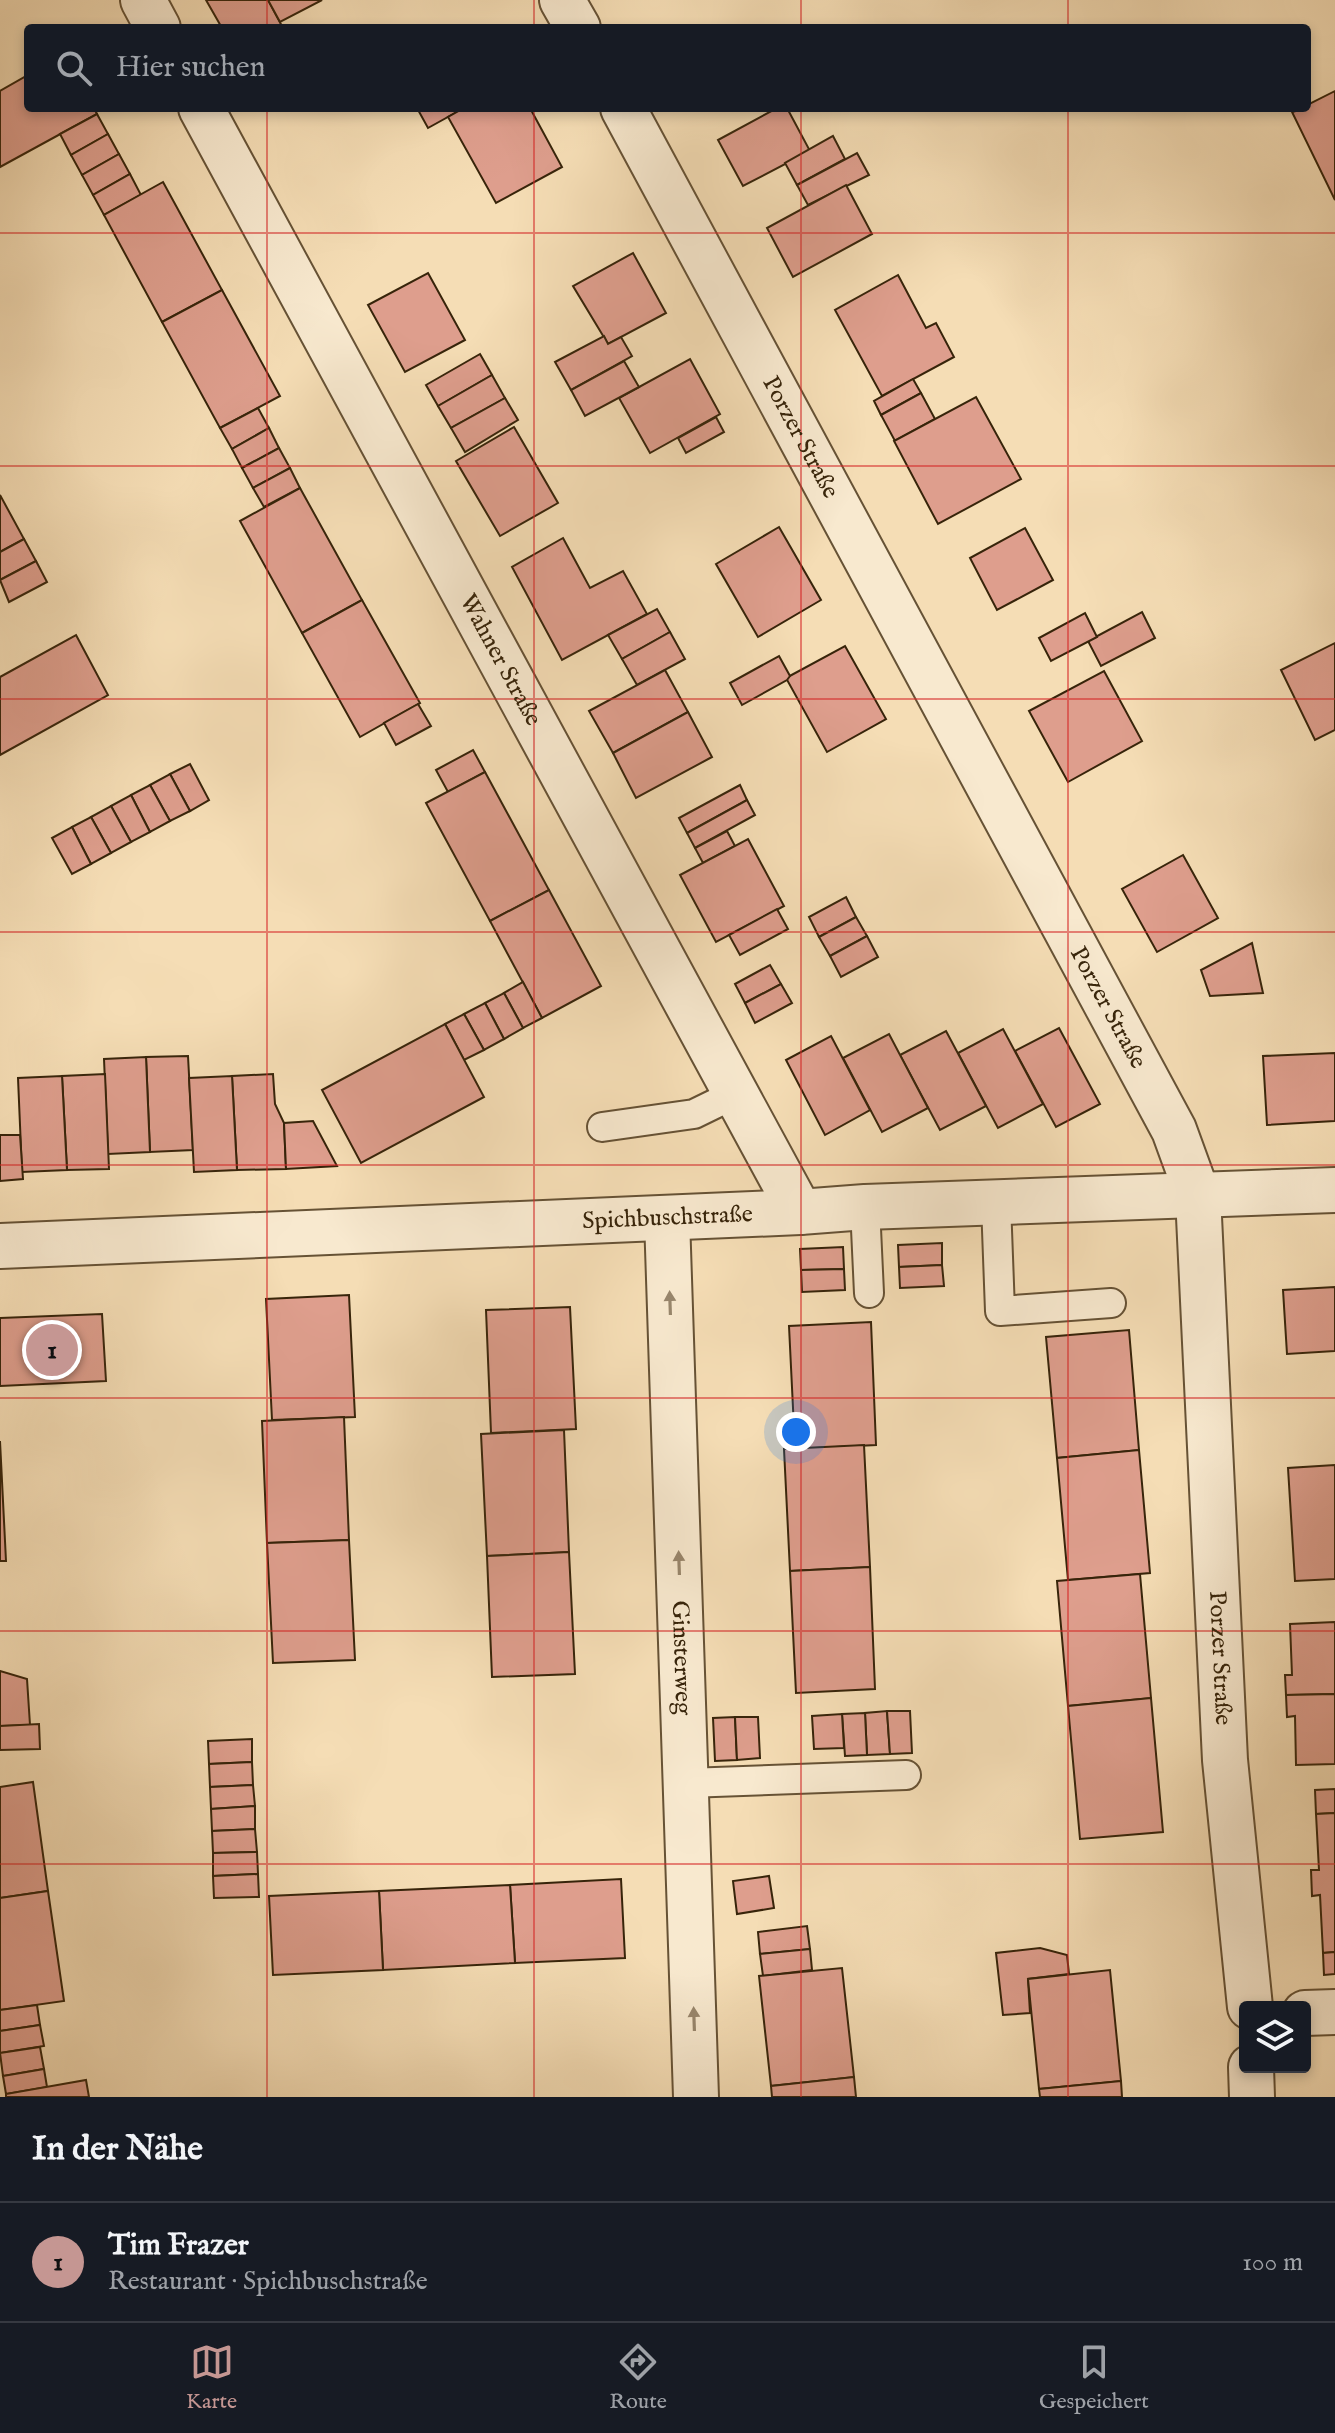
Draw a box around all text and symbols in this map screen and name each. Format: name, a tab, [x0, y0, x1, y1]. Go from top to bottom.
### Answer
search box	[24, 24, 1311, 112]
icon: search	[52, 46, 96, 90]
text: Hier suchen	[116, 49, 266, 87]
street label: Porzer Straße	[755, 371, 846, 504]
street label: Wahner Straße	[452, 589, 549, 731]
street label: Porzer Straße	[1062, 941, 1154, 1074]
street label: Spichbuschstraße	[582, 1199, 753, 1237]
one-way arrow	[664, 1290, 677, 1315]
pin: 1	[26, 1320, 78, 1380]
your location	[776, 1412, 816, 1452]
one-way arrow	[672, 1550, 685, 1575]
street label: Porzer Straße	[1201, 1590, 1239, 1726]
street label: Ginsterweg	[664, 1600, 699, 1716]
map controls	[1239, 2001, 1311, 2073]
button: layers	[1239, 2001, 1311, 2073]
one-way arrow	[687, 2006, 700, 2031]
text: In der Nähe	[32, 2128, 203, 2171]
text: Tim Frazer	[108, 2227, 249, 2265]
text: 1	[53, 2246, 63, 2279]
text: 100 m	[1242, 2246, 1303, 2279]
text: Restaurant · Spichbuschstraße	[108, 2265, 428, 2298]
tab: Karte	[186, 2340, 237, 2416]
tab: Route	[609, 2340, 667, 2416]
tab: Gespeichert	[1039, 2340, 1149, 2416]

